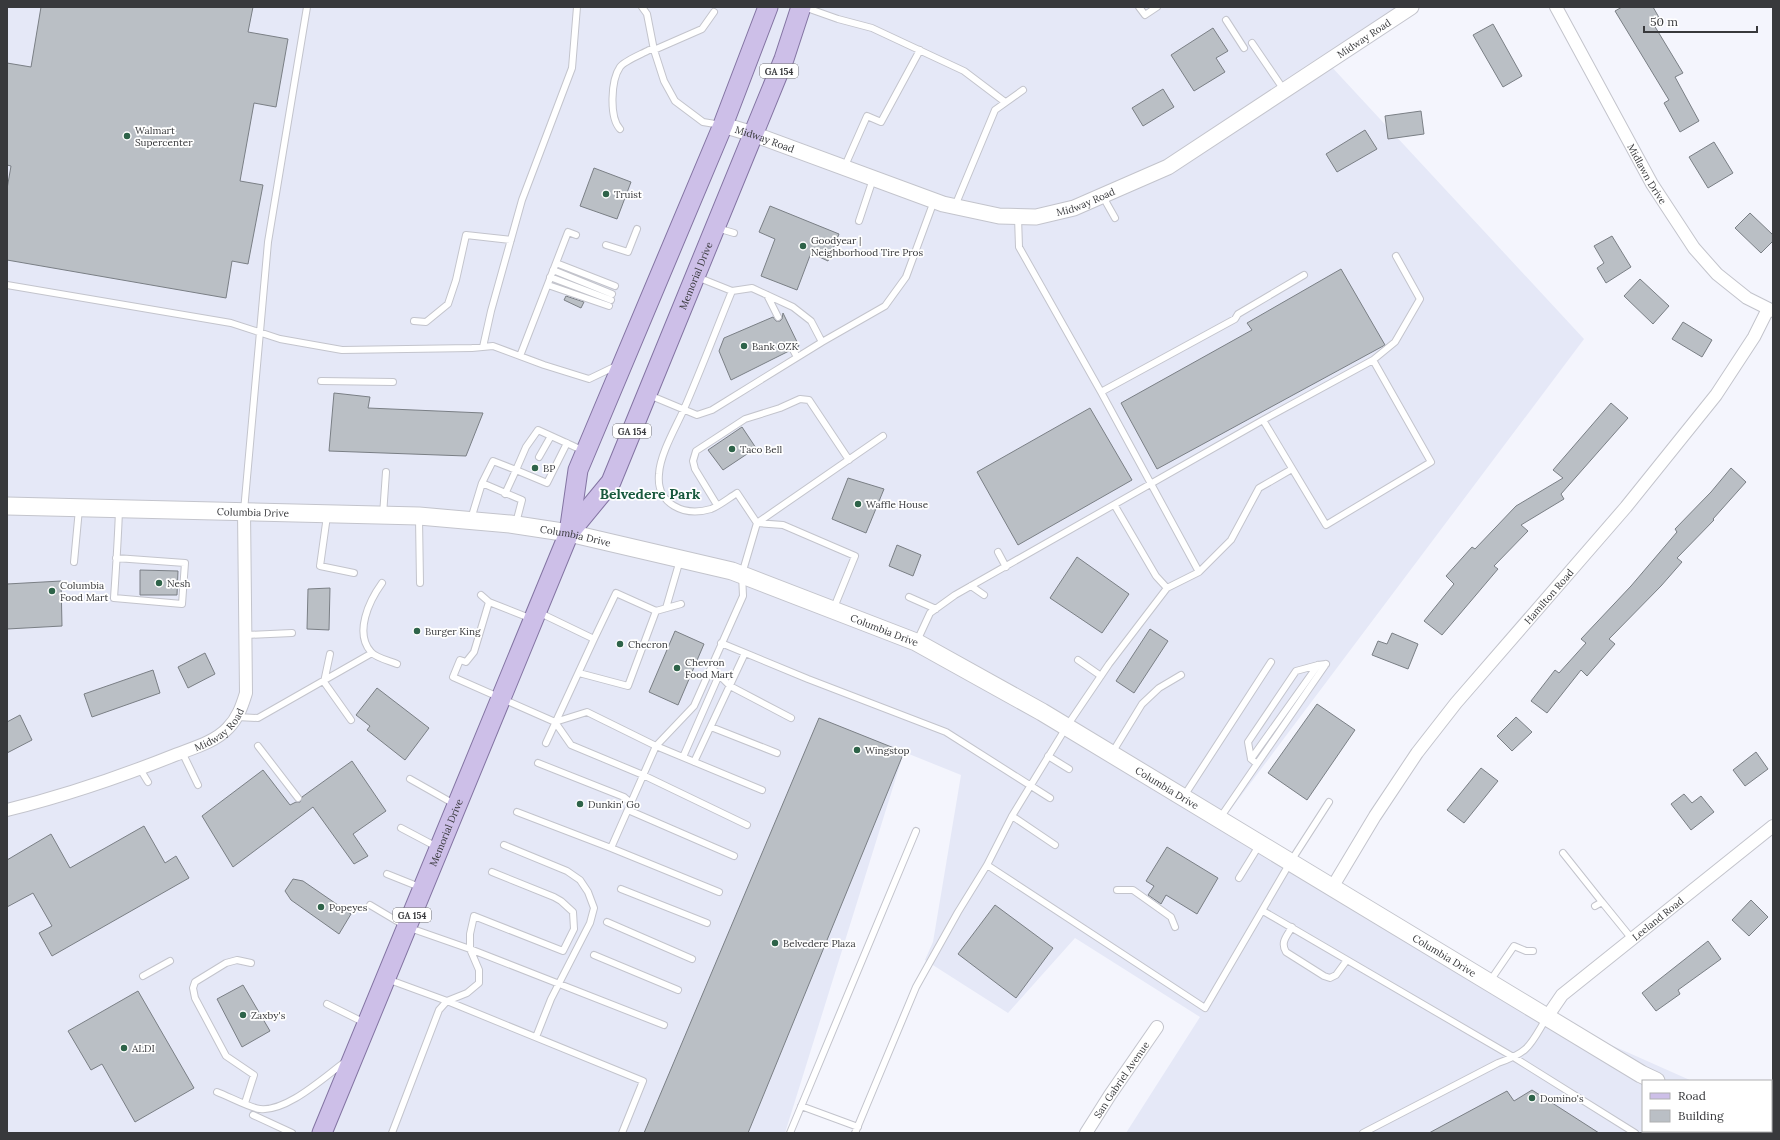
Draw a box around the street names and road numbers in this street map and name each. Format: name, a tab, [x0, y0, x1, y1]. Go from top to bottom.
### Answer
street label: Midway Road	[1334, 16, 1393, 61]
road number: GA 154	[760, 64, 798, 78]
street label: Midway Road	[734, 122, 796, 155]
street label: Midlawn Drive	[1625, 141, 1670, 207]
street label: Midway Road	[1055, 184, 1117, 219]
street label: Memorial Drive	[676, 239, 715, 311]
road number: GA 154	[613, 424, 651, 438]
street label: Columbia Drive	[217, 505, 290, 519]
street label: Columbia Drive	[539, 522, 613, 549]
street label: Hamilton Road	[1521, 566, 1576, 627]
street label: Columbia Drive	[849, 611, 921, 649]
street label: Midway Road	[192, 706, 247, 754]
street label: Columbia Drive	[1133, 763, 1202, 812]
street label: Memorial Drive	[426, 796, 466, 868]
street label: Leeland Road	[1629, 894, 1686, 943]
road number: GA 154	[393, 908, 431, 922]
street label: Columbia Drive	[1410, 931, 1479, 980]
street label: San Gabriel Avenue	[1091, 1038, 1152, 1120]

